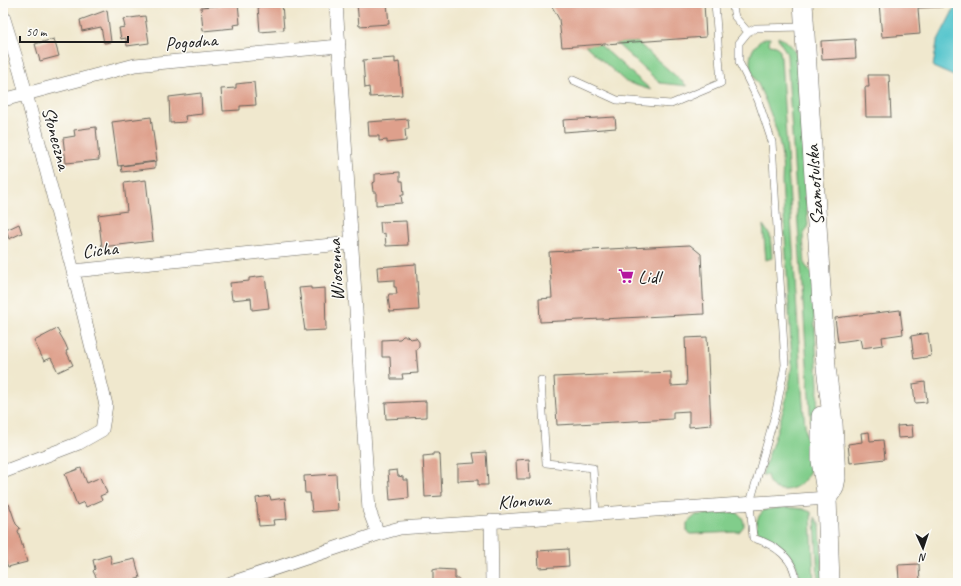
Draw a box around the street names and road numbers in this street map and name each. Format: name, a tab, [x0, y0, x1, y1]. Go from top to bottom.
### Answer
street label: Pogodna	[164, 28, 220, 56]
street label: Słoneczna	[36, 104, 76, 174]
street label: Szamotulska	[800, 142, 830, 226]
street label: Cicha	[81, 236, 120, 264]
street label: Wiosenna	[322, 236, 350, 302]
street label: Klonowa	[497, 487, 553, 515]

